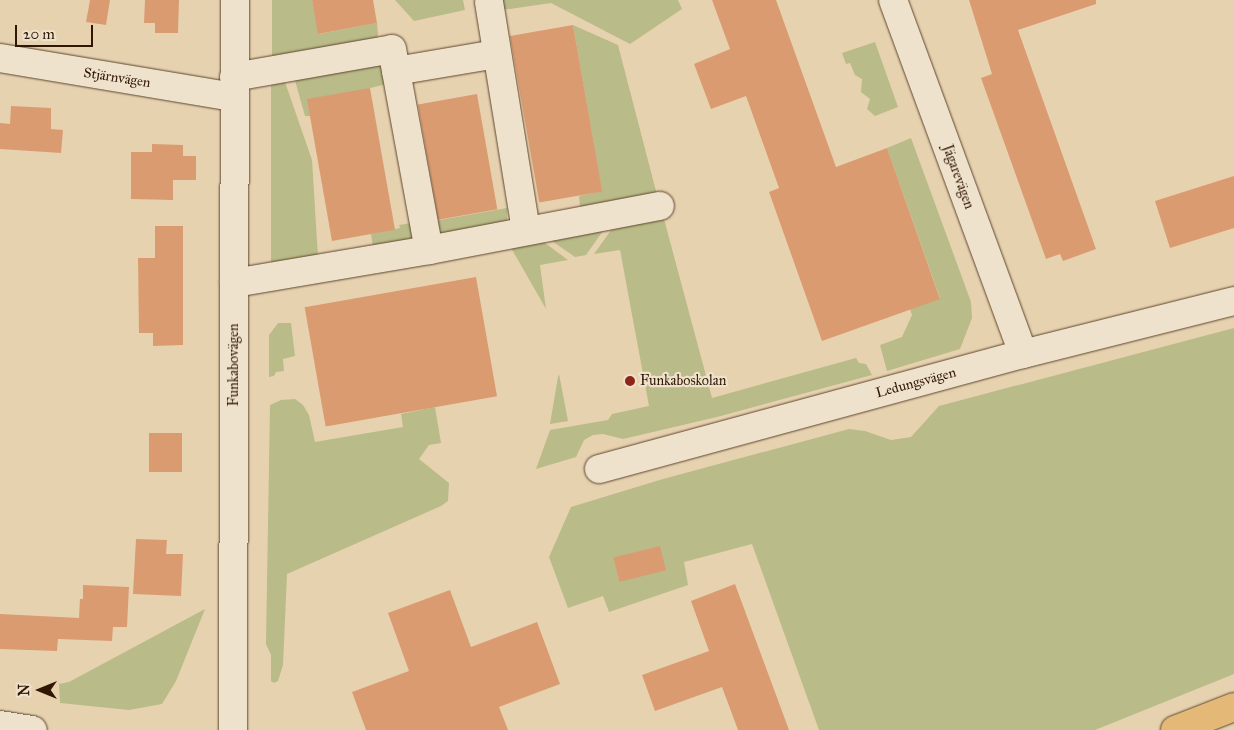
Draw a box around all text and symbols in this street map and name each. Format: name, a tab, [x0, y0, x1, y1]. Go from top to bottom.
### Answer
scale bar	[18, 15, 95, 47]
text: 20 m	[23, 25, 55, 43]
street label: Stjärnvägen	[82, 64, 152, 92]
street label: Jägarevägen	[939, 143, 977, 211]
street label: Funkabovägen	[226, 324, 242, 406]
street label: Ledungsvägen	[874, 364, 958, 402]
place label: Funkaboskolan	[640, 373, 726, 389]
marker: Funkaboskolan	[624, 375, 636, 387]
north arrow	[15, 665, 65, 715]
text: N	[16, 684, 33, 696]

